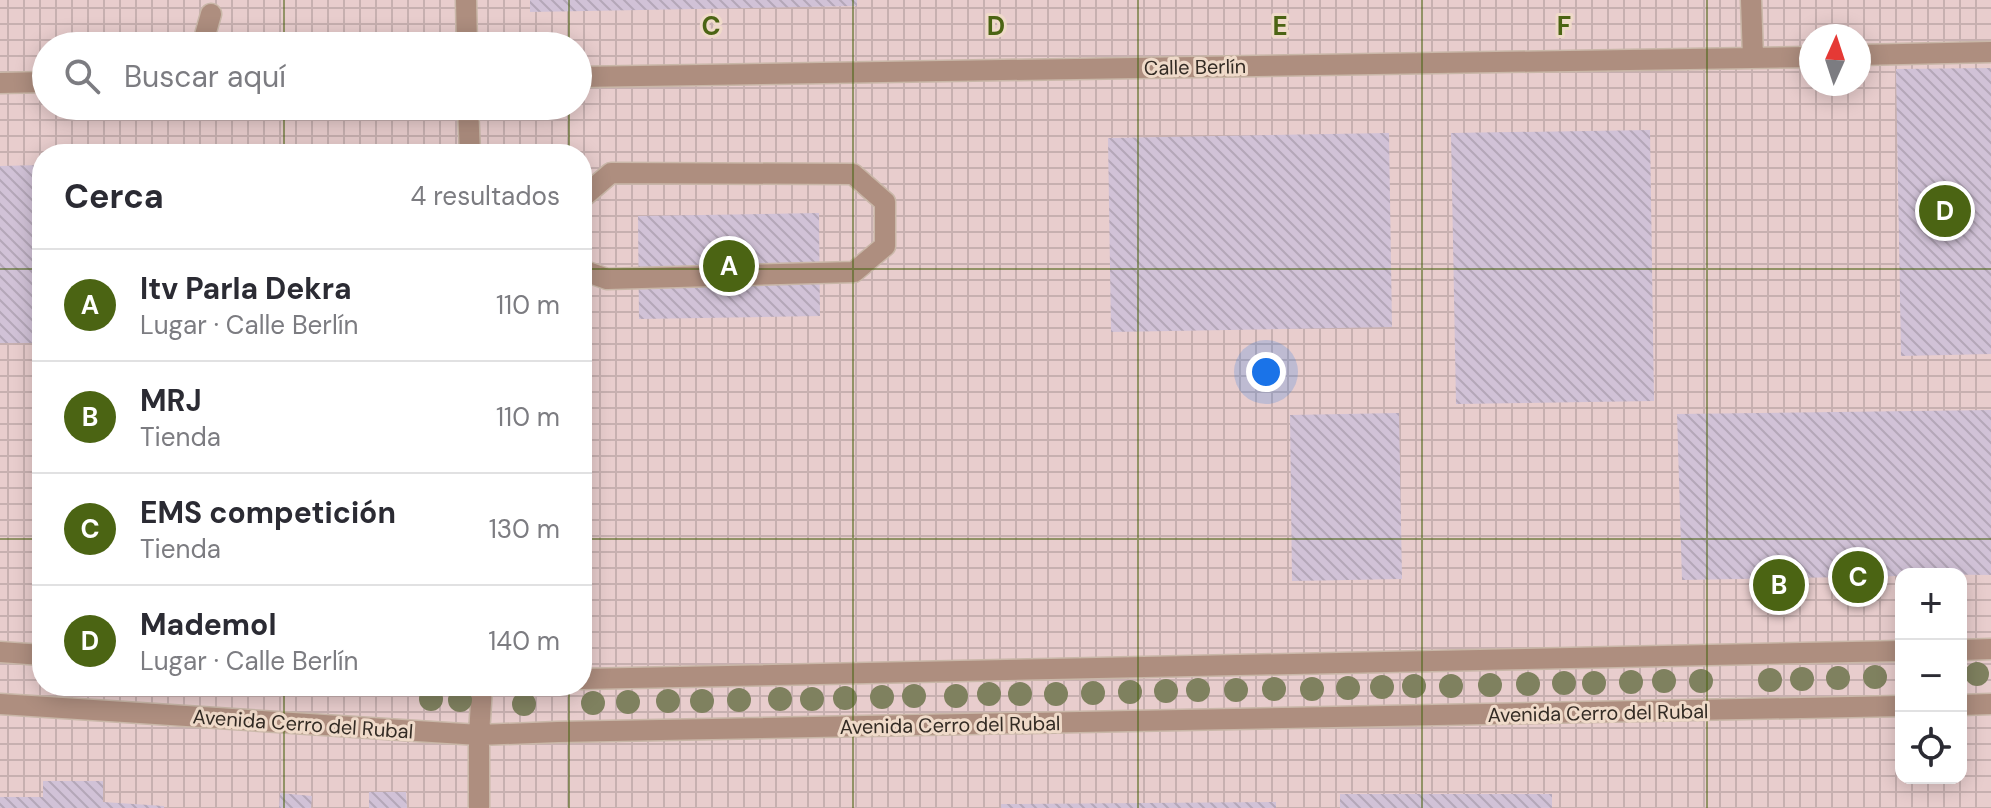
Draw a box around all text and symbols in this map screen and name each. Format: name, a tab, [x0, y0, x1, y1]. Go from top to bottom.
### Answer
text: C	[701, 9, 721, 43]
text: D	[987, 9, 1005, 43]
text: E	[1272, 9, 1288, 43]
text: F	[1557, 9, 1571, 43]
north arrow	[1799, 24, 1871, 96]
search box	[32, 32, 592, 120]
street label: Calle Berlín	[1144, 53, 1246, 81]
icon: search	[60, 54, 104, 98]
text: Buscar aquí	[124, 57, 286, 96]
text: Cerca	[64, 174, 164, 219]
text: 4 resultados	[411, 179, 560, 213]
pin: D	[1919, 181, 1971, 241]
pin: A	[703, 236, 755, 296]
text: Itv Parla Dekra	[140, 269, 352, 308]
text: A	[81, 288, 99, 322]
text: 110 m	[496, 288, 560, 322]
text: Lugar · Calle Berlín	[140, 308, 359, 342]
your location	[1246, 352, 1286, 392]
text: MRJ	[140, 381, 202, 420]
text: B	[82, 400, 98, 434]
text: 110 m	[496, 400, 560, 434]
text: Tienda	[140, 420, 221, 454]
text: EMS competición	[140, 493, 396, 532]
text: C	[80, 512, 100, 546]
text: 130 m	[489, 512, 560, 546]
text: Tienda	[140, 532, 221, 566]
pin: C	[1832, 547, 1884, 607]
pin: B	[1753, 555, 1805, 615]
map controls	[1895, 568, 1967, 784]
button: +	[1895, 568, 1967, 640]
text: Mademol	[140, 605, 276, 644]
text: D	[81, 624, 99, 658]
text: 140 m	[488, 624, 560, 658]
button: −	[1895, 640, 1967, 712]
text: Lugar · Calle Berlín	[140, 644, 359, 678]
street label: Avenida Cerro del Rubal	[1487, 698, 1709, 728]
street label: Avenida Cerro del Rubal	[192, 703, 414, 745]
street label: Avenida Cerro del Rubal	[839, 710, 1061, 740]
button: locate	[1895, 712, 1967, 784]

